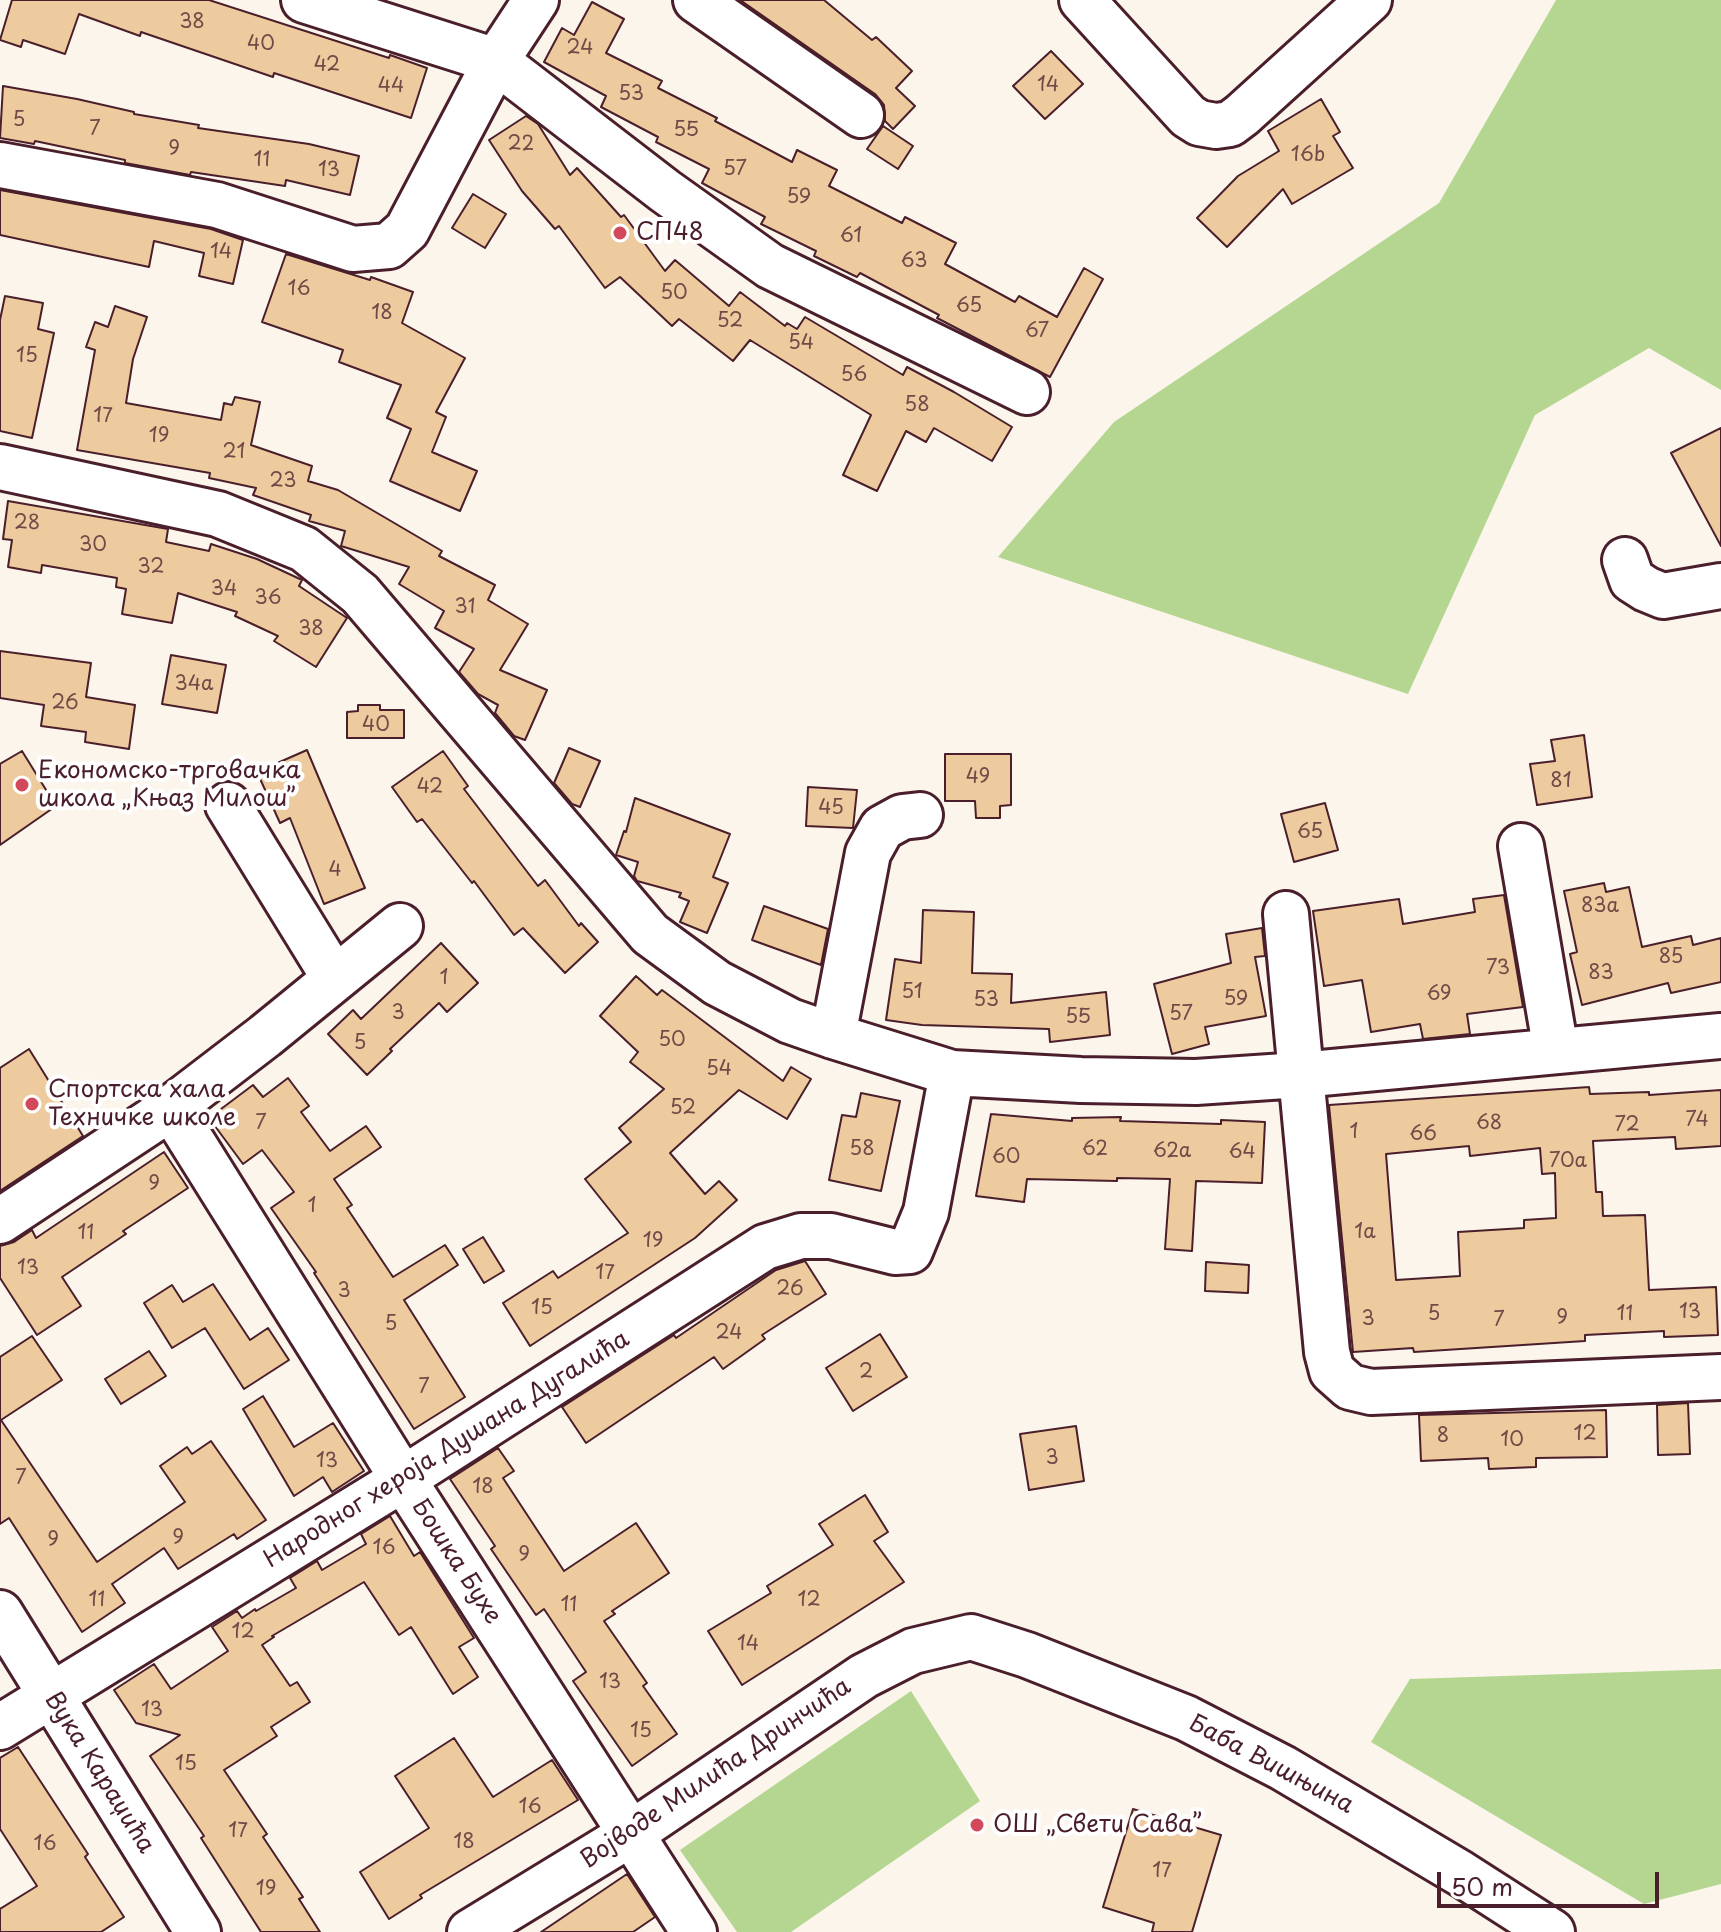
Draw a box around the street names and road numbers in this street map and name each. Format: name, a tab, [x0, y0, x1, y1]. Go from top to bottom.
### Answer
street label: Народног хероја Душана Дугалића	[259, 1325, 635, 1575]
street label: Бошка Бухе	[405, 1494, 507, 1630]
street label: Војводе Милића Дринчића	[575, 1673, 857, 1875]
street label: Вука Караџића	[38, 1687, 160, 1859]
street label: Баба Вишњина	[1184, 1710, 1358, 1820]

